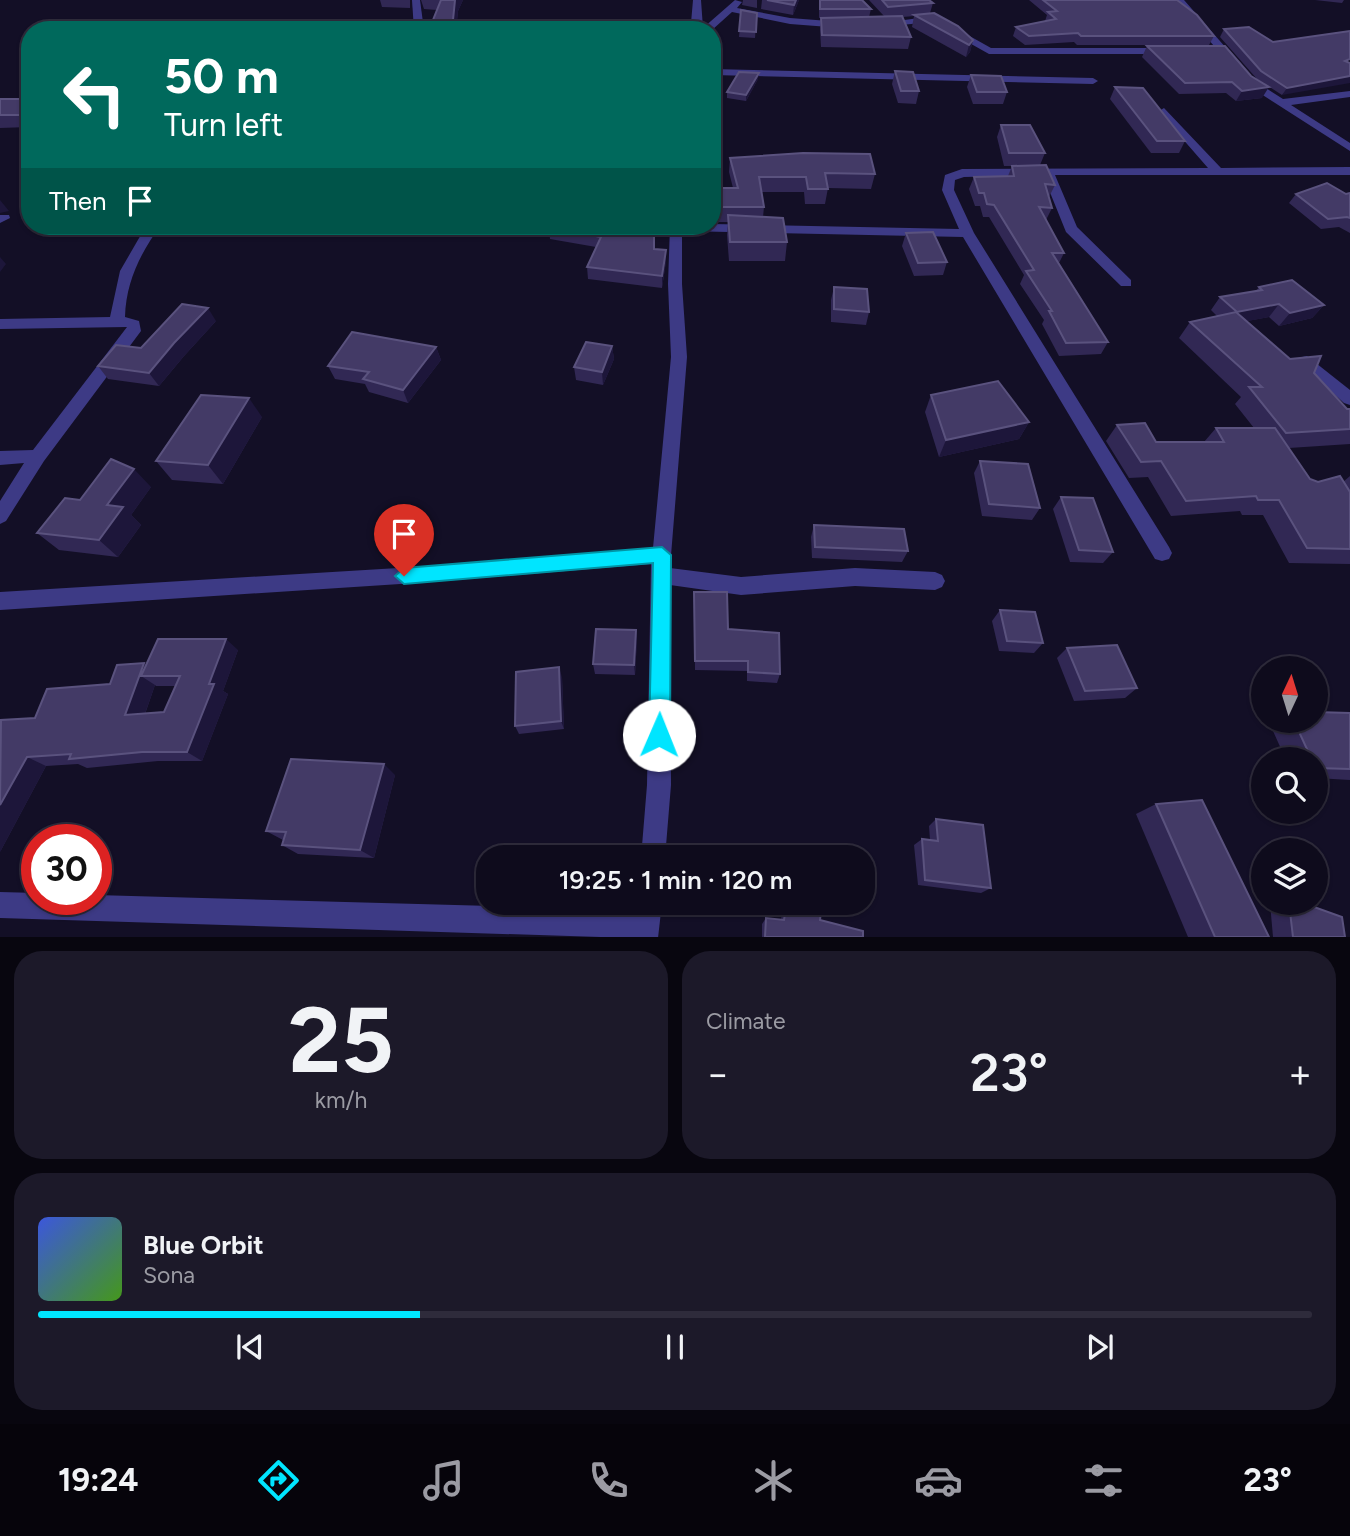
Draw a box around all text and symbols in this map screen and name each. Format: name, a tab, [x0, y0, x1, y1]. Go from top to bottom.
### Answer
text: 50 m	[164, 46, 279, 105]
icon: left	[49, 49, 140, 140]
text: Turn left	[164, 106, 283, 144]
icon: arrive	[121, 182, 159, 220]
text: Then	[49, 185, 107, 217]
pin	[374, 504, 434, 576]
icon: arrive	[385, 515, 423, 553]
north arrow	[1251, 656, 1328, 733]
map controls	[1251, 656, 1328, 915]
position arrow	[622, 698, 696, 772]
button: search	[1251, 747, 1328, 824]
speed limit sign: 30	[21, 824, 112, 915]
button: layers	[1251, 838, 1328, 915]
text: 19:25 · 1 min · 120 m	[559, 864, 792, 896]
text: 25	[288, 986, 394, 1095]
text: Climate	[706, 1007, 785, 1035]
text: 23°	[970, 1042, 1048, 1104]
text: −	[706, 1051, 730, 1097]
text: +	[1288, 1051, 1312, 1097]
text: km/h	[315, 1086, 367, 1114]
text: Blue Orbit	[143, 1229, 264, 1261]
text: Sona	[143, 1261, 195, 1289]
icon: previous	[231, 1328, 269, 1366]
icon: pause	[656, 1328, 694, 1366]
icon: next	[1081, 1328, 1119, 1366]
icon: directions	[254, 1456, 303, 1505]
icon: music	[419, 1456, 468, 1505]
icon: phone	[584, 1456, 633, 1505]
icon: climate	[749, 1456, 798, 1505]
icon: car	[914, 1456, 963, 1505]
icon: filters	[1079, 1456, 1128, 1505]
text: 19:24	[58, 1461, 138, 1499]
text: 23°	[1244, 1461, 1292, 1499]

